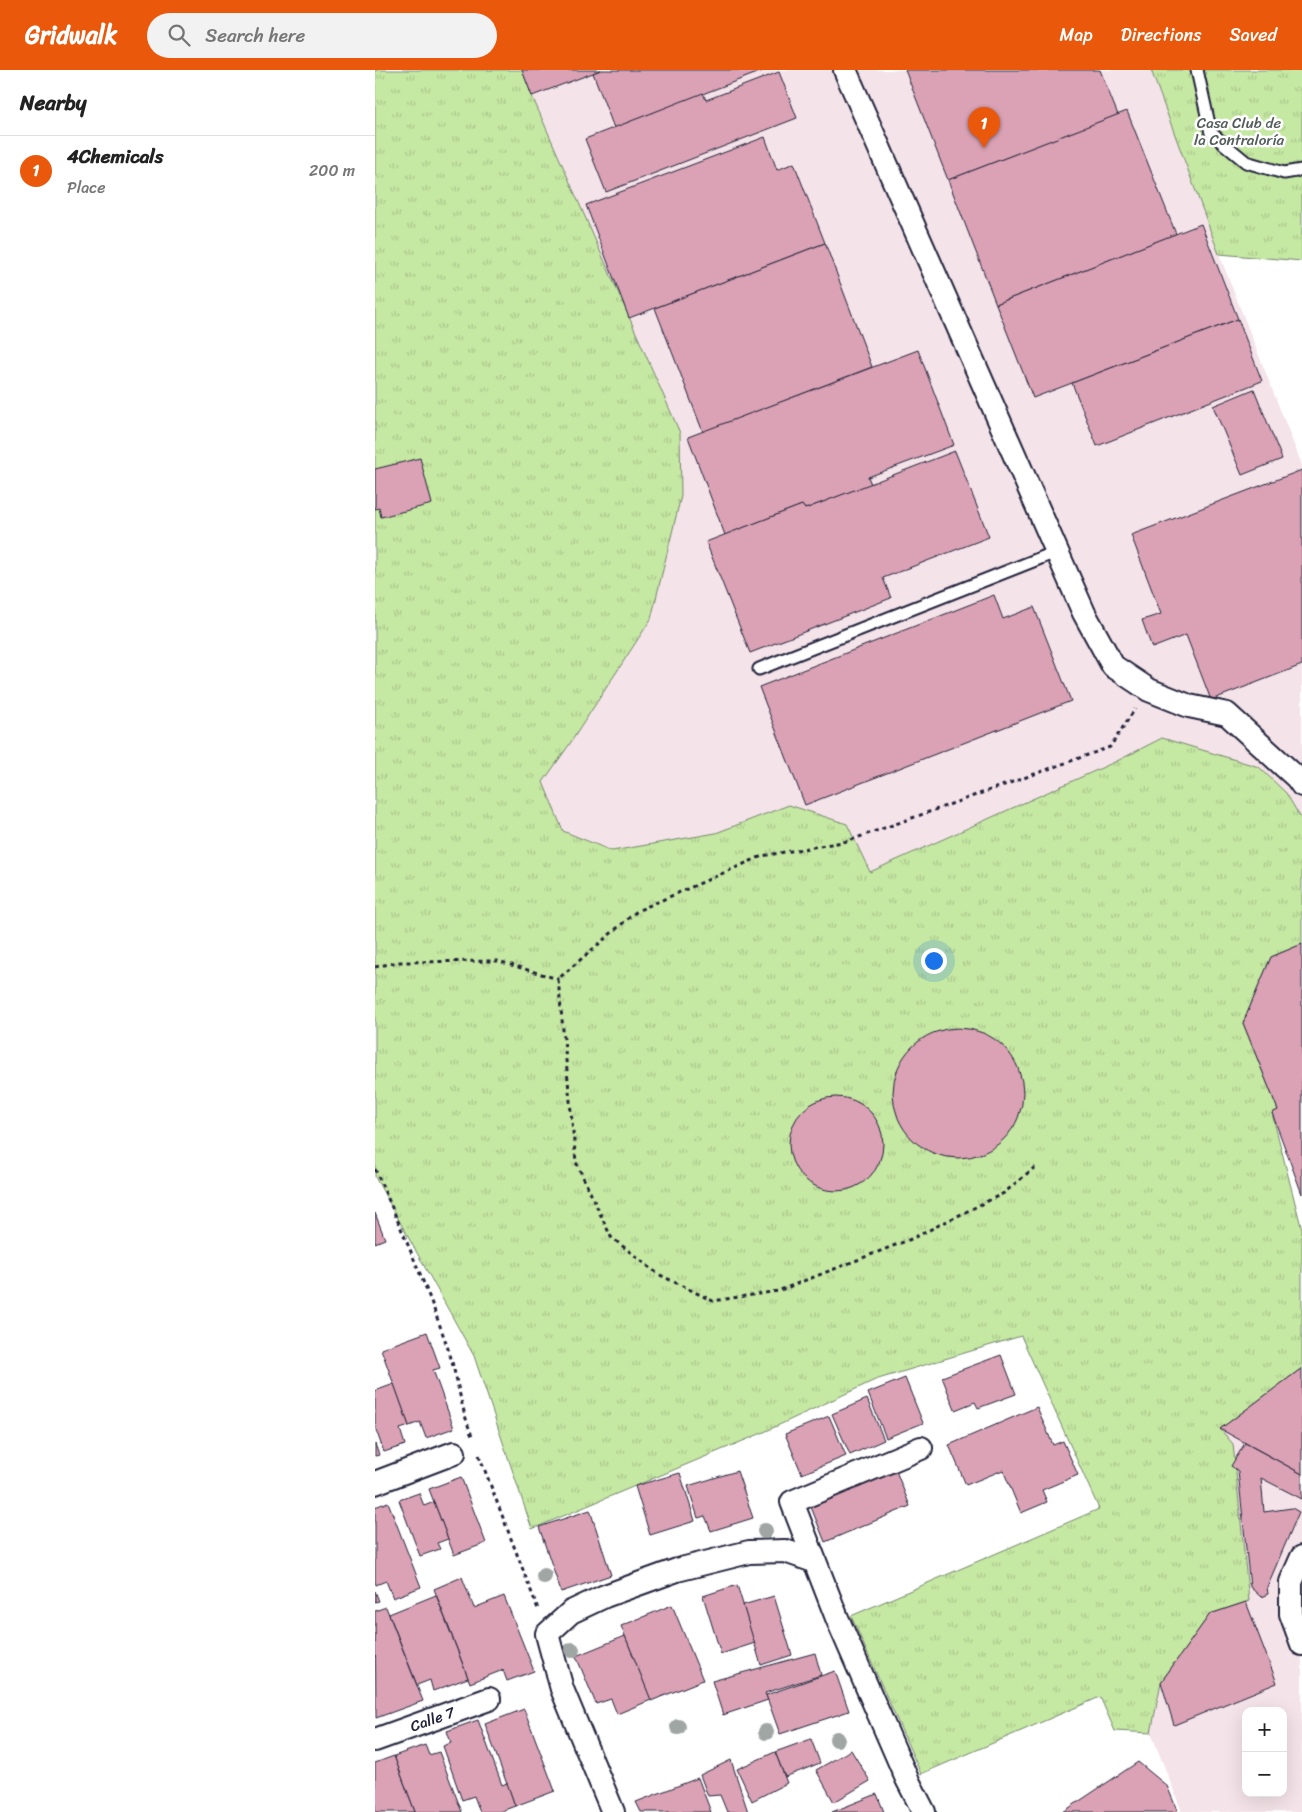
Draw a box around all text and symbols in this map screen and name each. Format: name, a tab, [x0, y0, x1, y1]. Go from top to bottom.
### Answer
search box	[147, 13, 497, 58]
text: Gridwalk	[25, 14, 117, 56]
text: Search here	[205, 19, 305, 52]
text: Map	[1060, 19, 1093, 51]
text: Directions	[1121, 19, 1202, 51]
text: Saved	[1230, 19, 1277, 51]
icon: search	[165, 21, 193, 49]
text: Nearby	[20, 84, 86, 122]
pin: 1	[968, 107, 1000, 148]
park label: Casa Club de la Contraloría	[1194, 110, 1285, 153]
text: 4Chemicals	[67, 140, 163, 173]
text: 1	[33, 156, 39, 185]
text: 200 m	[309, 156, 355, 185]
text: Place	[67, 173, 106, 202]
your location	[921, 948, 947, 974]
street label: Calle 7	[407, 1699, 460, 1739]
map controls	[1242, 1707, 1287, 1797]
button: +	[1242, 1707, 1287, 1752]
button: −	[1242, 1752, 1287, 1797]

